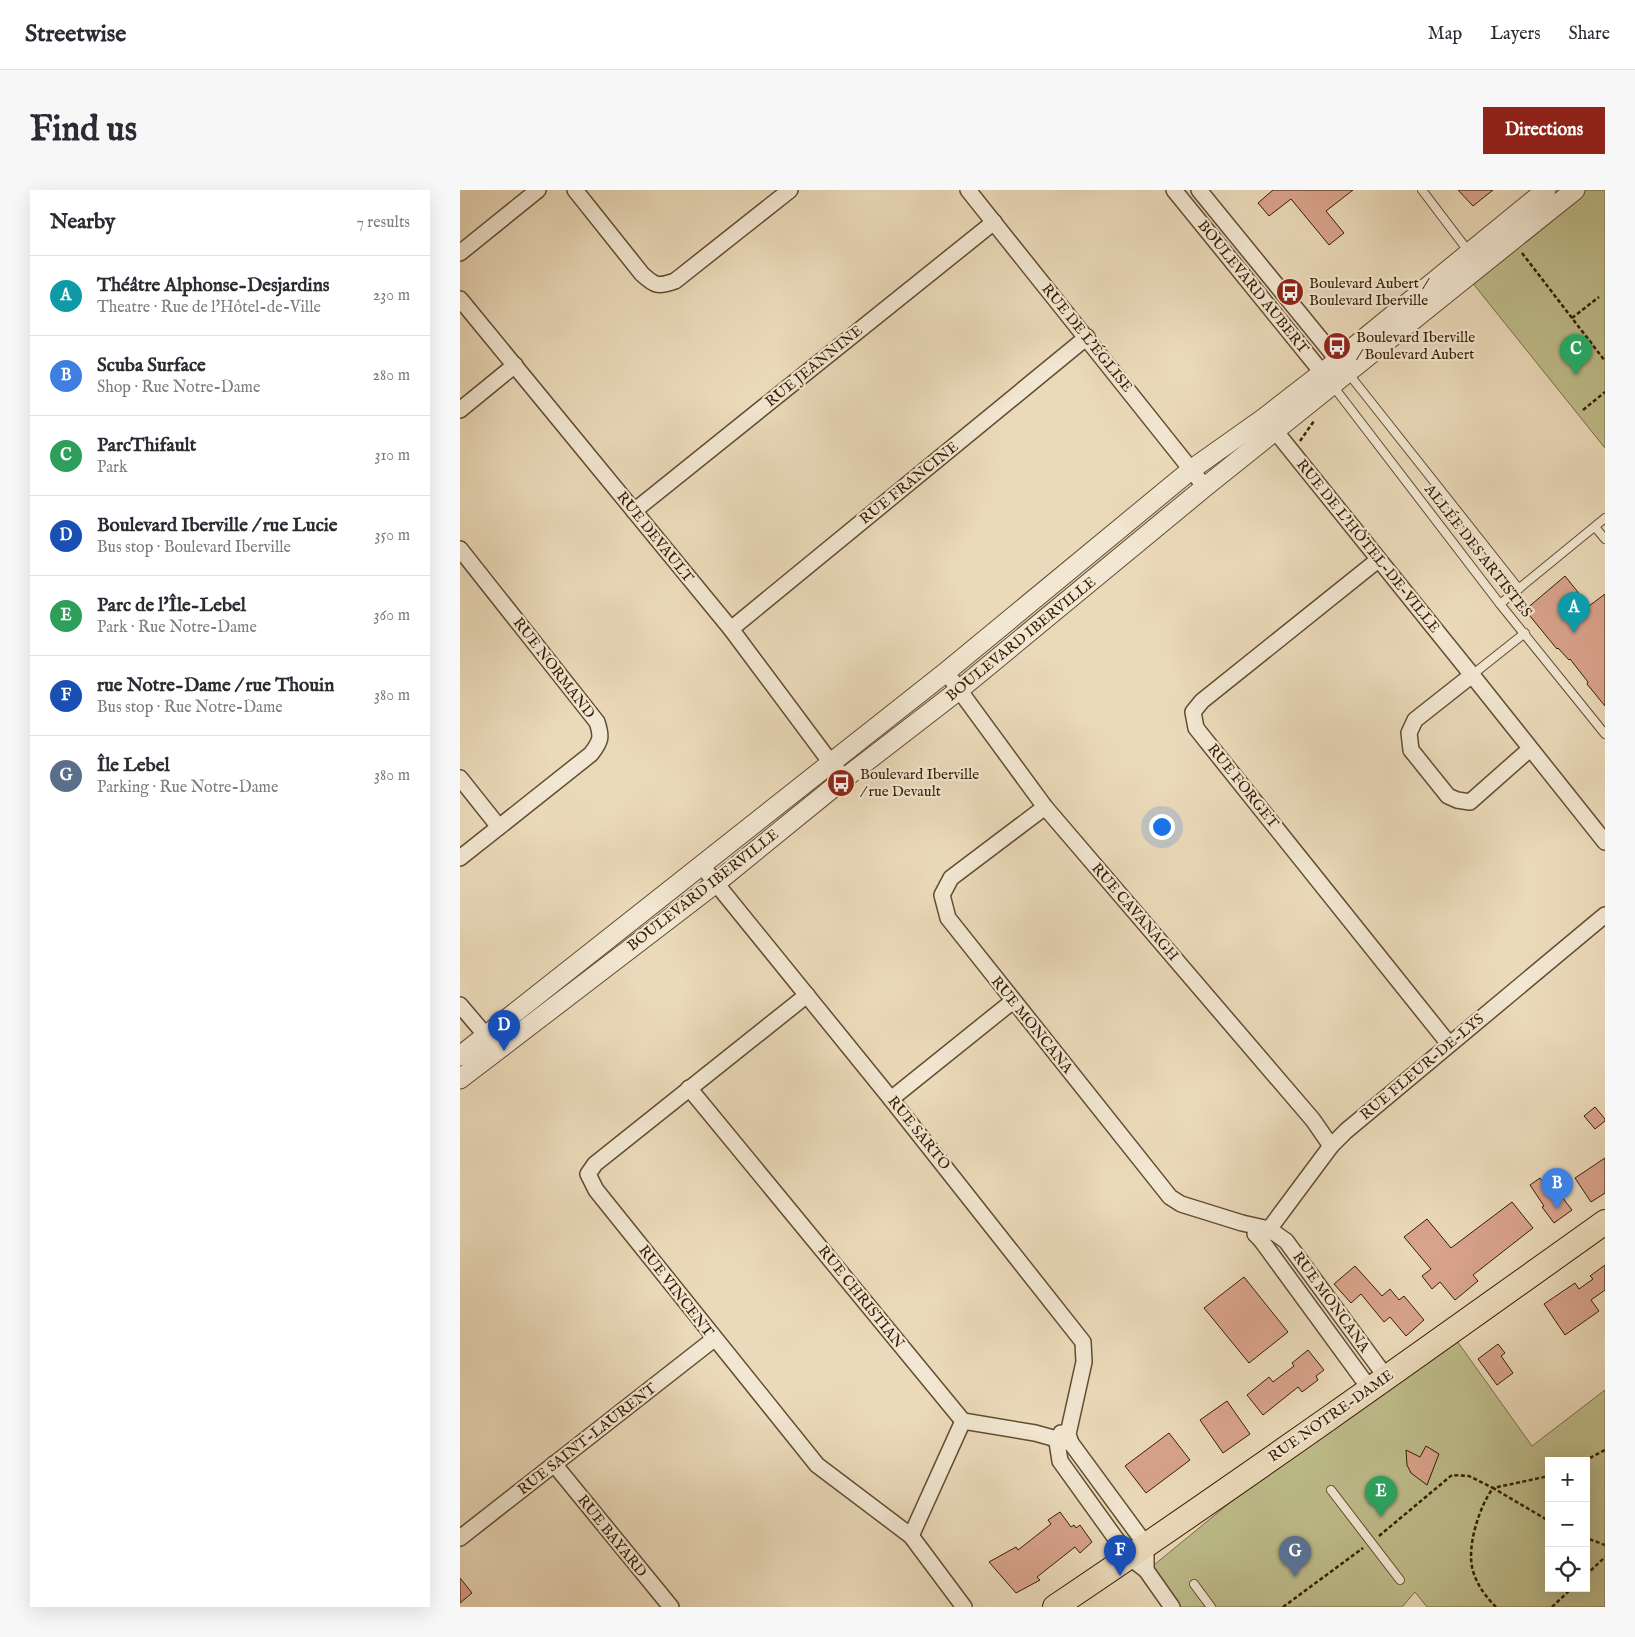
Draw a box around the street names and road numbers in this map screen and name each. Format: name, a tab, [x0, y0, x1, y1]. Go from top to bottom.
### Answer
street label: BOULEVARD AUBERT	[1193, 216, 1313, 358]
street label: RUE DE L'ÉGLISE	[1037, 280, 1137, 396]
street label: RUE JEANNINE	[762, 321, 866, 411]
street label: RUE FRANCINE	[856, 437, 962, 529]
street label: RUE DE L'HÔTEL-DE-VILLE	[1292, 455, 1444, 637]
street label: ALLÉE DES ARTISTES	[1419, 480, 1536, 622]
street label: RUE DEVAULT	[612, 488, 698, 586]
street label: BOULEVARD IBERVILLE	[942, 573, 1100, 705]
street label: RUE NORMAND	[509, 614, 599, 722]
street label: RUE FORGET	[1203, 740, 1283, 832]
street label: BOULEVARD IBERVILLE	[623, 825, 783, 955]
street label: RUE CAVANAGH	[1087, 859, 1183, 965]
street label: RUE MONCANA	[987, 972, 1078, 1078]
street label: RUE FLEUR-DE-LYS	[1356, 1010, 1488, 1124]
street label: RUE SARTO	[883, 1092, 955, 1174]
street label: RUE VINCENT	[634, 1241, 718, 1341]
street label: RUE CHRISTIAN	[814, 1242, 908, 1352]
street label: RUE MONCANA	[1288, 1248, 1374, 1357]
street label: RUE NOTRE-DAME	[1265, 1366, 1397, 1466]
street label: RUE SAINT-LAURENT	[514, 1379, 660, 1499]
street label: RUE BAYARD	[573, 1491, 651, 1581]

